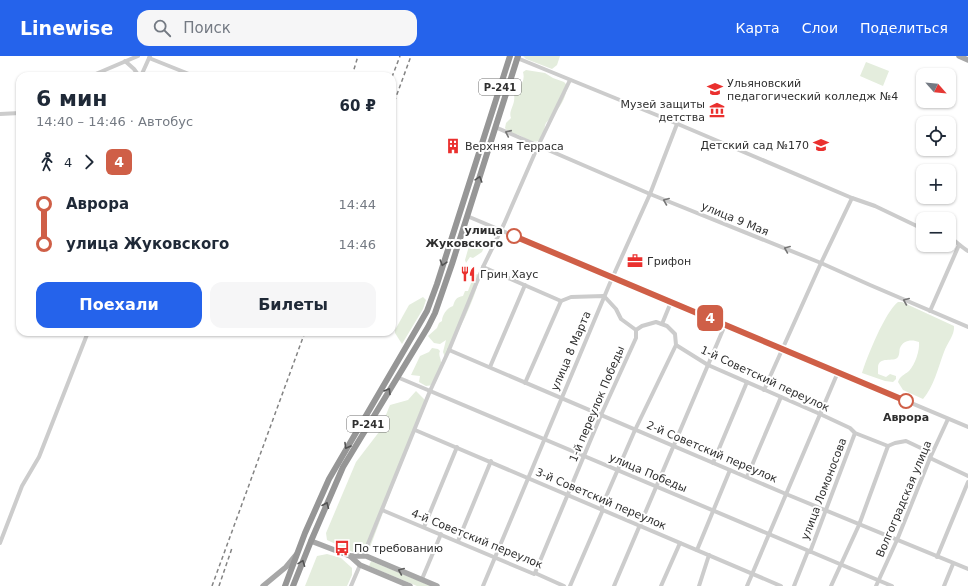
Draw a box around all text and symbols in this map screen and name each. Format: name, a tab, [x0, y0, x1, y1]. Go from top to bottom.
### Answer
search box	[137, 10, 417, 46]
text: Linewise	[20, 17, 113, 39]
icon: search	[151, 17, 173, 39]
text: Поиск	[183, 19, 231, 37]
text: Карта	[736, 20, 780, 36]
text: Слои	[802, 20, 838, 36]
text: Поделиться	[860, 20, 948, 36]
north arrow	[916, 68, 956, 108]
map controls	[916, 68, 956, 252]
place label: Ульяновский педагогический колледж №4	[727, 77, 898, 103]
road number: Р-241	[479, 79, 521, 95]
school or university icon: Ульяновский педагогический колледж №4	[706, 80, 724, 98]
text: 6 мин	[36, 86, 108, 111]
text: 60 ₽	[339, 97, 376, 115]
place label: Музей защиты детства	[621, 98, 705, 124]
museum icon: Музей защиты детства	[708, 101, 726, 119]
text: 14:40 – 14:46 · Автобус	[36, 114, 193, 129]
button: locate	[916, 116, 956, 156]
one-way arrow	[505, 129, 512, 137]
school or university icon: Детский сад №170	[812, 136, 830, 154]
building icon: Верхняя Терраса	[444, 137, 462, 155]
place label: Детский сад №170	[700, 139, 809, 152]
place label: Верхняя Терраса	[465, 140, 564, 153]
icon: walk	[36, 151, 58, 173]
icon: forward	[78, 151, 100, 173]
text: 4	[114, 154, 124, 170]
text: 4	[64, 155, 72, 170]
button: +	[916, 164, 956, 204]
one-way arrow	[474, 176, 483, 183]
text: Аврора	[66, 195, 129, 213]
text: 14:44	[339, 197, 376, 212]
one-way arrow	[663, 197, 670, 205]
street label: улица 9 Мая	[699, 200, 771, 238]
button: −	[916, 212, 956, 252]
place label: улица Жуковского	[426, 224, 503, 250]
marker: улица Жуковского	[506, 228, 522, 244]
text: улица Жуковского	[66, 235, 229, 253]
text: 14:46	[339, 237, 376, 252]
one-way arrow	[783, 246, 790, 254]
office icon: Грифон	[626, 252, 644, 270]
place label: Грифон	[647, 255, 691, 268]
one-way arrow	[439, 260, 448, 267]
restaurant icon: Грин Хаус	[459, 265, 477, 283]
place label: Грин Хаус	[480, 268, 538, 281]
button: Поехали	[36, 282, 202, 328]
button: Билеты	[210, 282, 376, 328]
one-way arrow	[903, 298, 911, 306]
line badge: 4	[697, 305, 723, 331]
street label: улица 8 Марта	[548, 309, 594, 393]
text: 4	[705, 310, 715, 326]
street label: 1-й Советский переулок	[698, 343, 832, 415]
street label: 1-й переулок Победы	[567, 344, 627, 464]
one-way arrow	[384, 388, 391, 395]
marker: Аврора	[898, 393, 914, 409]
place label: Аврора	[883, 411, 929, 424]
road number: Р-241	[347, 416, 389, 432]
street label: 2-й Советский переулок	[645, 419, 780, 486]
street label: улица Ломоносова	[799, 436, 849, 542]
street label: Волгоградская улица	[874, 439, 934, 559]
one-way arrow	[345, 442, 352, 450]
street label: улица Победы	[607, 451, 689, 495]
street label: 3-й Советский переулок	[534, 466, 669, 533]
one-way arrow	[321, 502, 329, 509]
street label: 4-й Советский переулок	[409, 507, 545, 572]
bus stop icon: По требованию	[333, 539, 351, 557]
place label: По требованию	[354, 542, 443, 555]
one-way arrow	[297, 560, 305, 567]
one-way arrow	[398, 568, 406, 576]

